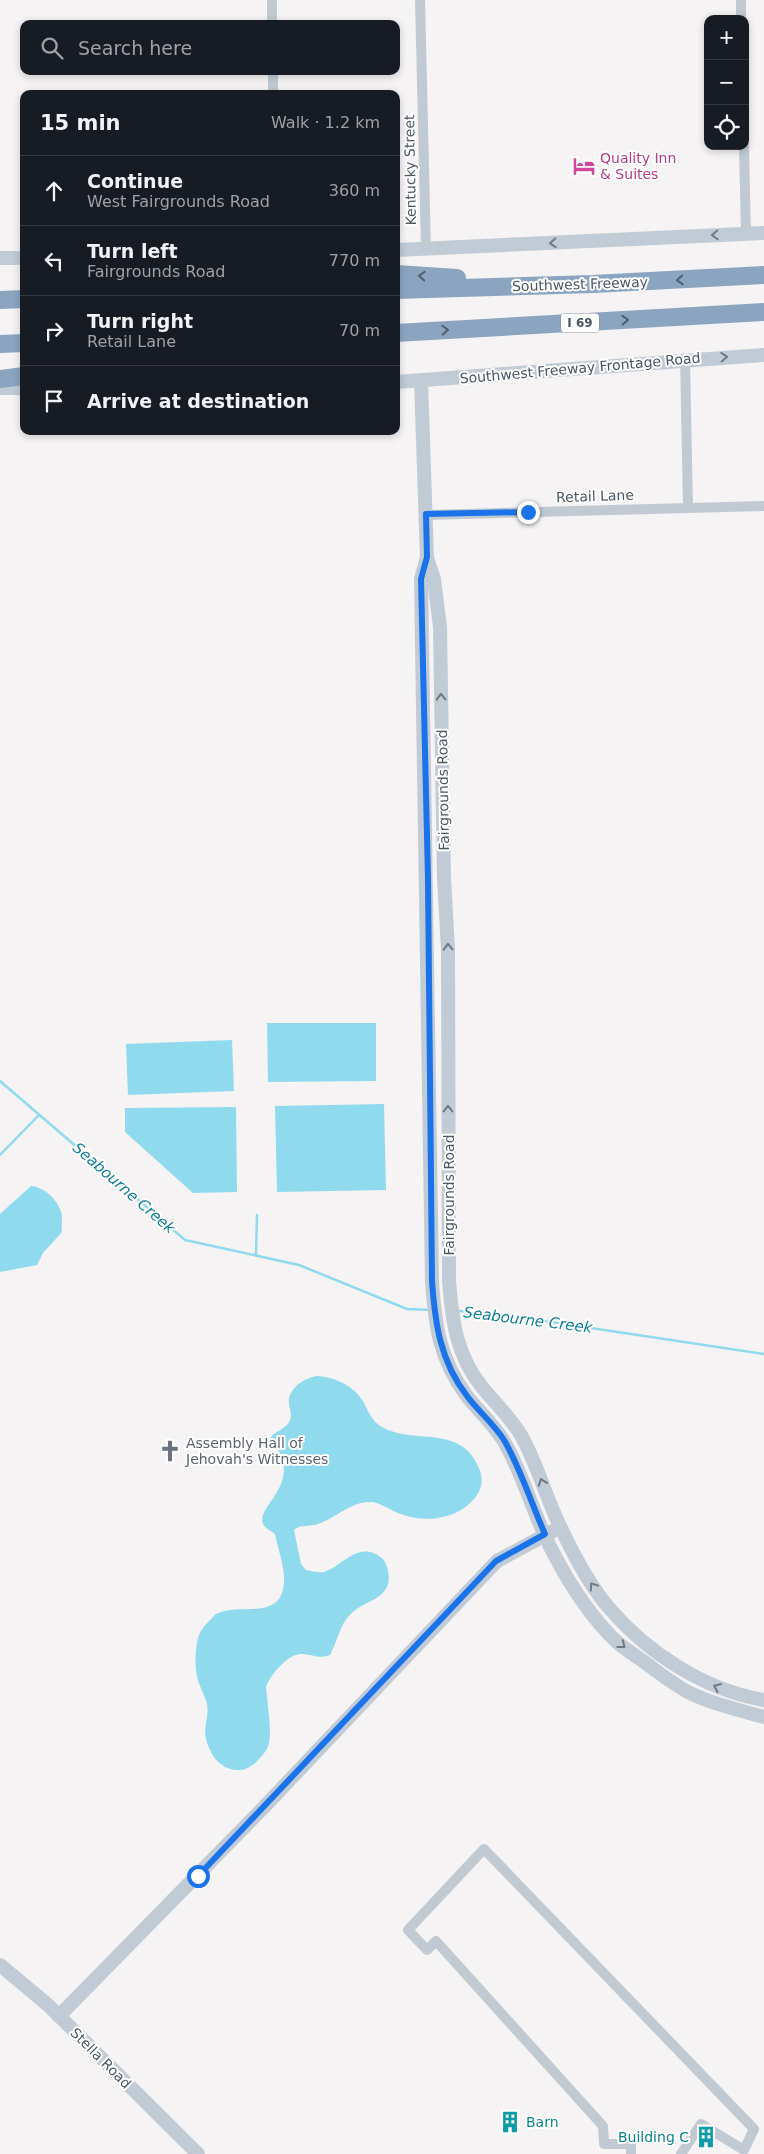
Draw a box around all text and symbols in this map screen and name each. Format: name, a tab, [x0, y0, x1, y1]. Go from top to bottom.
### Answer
map controls	[704, 15, 749, 150]
button: +	[704, 15, 749, 60]
search box	[20, 20, 400, 75]
icon: search	[38, 34, 66, 62]
text: Search here	[78, 37, 192, 59]
button: −	[704, 60, 749, 105]
button: locate	[704, 105, 749, 150]
text: 15 min	[40, 111, 121, 135]
text: Walk · 1.2 km	[271, 113, 380, 132]
street label: Kentucky Street	[401, 114, 419, 226]
place label: Quality Inn & Suites	[600, 150, 676, 182]
hotel icon: Quality Inn & Suites	[571, 153, 597, 179]
text: Continue	[87, 170, 183, 192]
icon: ahead	[40, 177, 68, 205]
text: 360 m	[329, 181, 380, 200]
text: West Fairgrounds Road	[87, 192, 270, 211]
one-way arrow	[711, 230, 719, 241]
one-way arrow	[549, 238, 557, 249]
text: Turn left	[87, 240, 178, 262]
icon: left	[40, 247, 68, 275]
text: 770 m	[329, 251, 380, 270]
text: Fairgrounds Road	[87, 262, 225, 281]
one-way arrow	[417, 270, 425, 281]
street label: Southwest Freeway	[512, 274, 648, 294]
one-way arrow	[676, 275, 684, 286]
text: Turn right	[87, 310, 193, 332]
road number: I 69	[561, 314, 599, 332]
one-way arrow	[621, 315, 629, 326]
icon: right	[40, 317, 68, 345]
text: 70 m	[339, 321, 380, 340]
one-way arrow	[441, 325, 449, 336]
text: Retail Lane	[87, 332, 176, 351]
street label: Southwest Freeway Frontage Road	[459, 350, 701, 386]
one-way arrow	[720, 352, 728, 363]
icon: arrive	[40, 387, 68, 415]
text: Arrive at destination	[87, 390, 309, 412]
street label: Retail Lane	[556, 487, 634, 505]
route end	[517, 501, 540, 524]
one-way arrow	[436, 692, 446, 700]
street label: Fairgrounds Road	[434, 729, 452, 851]
one-way arrow	[442, 942, 453, 950]
one-way arrow	[443, 1105, 453, 1112]
street label: Fairgrounds Road	[441, 1134, 457, 1256]
water label: Seabourne Creek	[69, 1139, 180, 1238]
water label: Seabourne Creek	[463, 1303, 595, 1337]
place label: Assembly Hall of Jehovah's Witnesses	[185, 1435, 328, 1467]
church icon: Assembly Hall of Jehovah's Witnesses	[157, 1438, 183, 1464]
one-way arrow	[538, 1479, 548, 1487]
one-way arrow	[589, 1582, 599, 1591]
one-way arrow	[616, 1640, 625, 1648]
one-way arrow	[713, 1682, 722, 1693]
route start	[187, 1865, 210, 1888]
street label: Stella Road	[67, 2024, 135, 2092]
building icon: Barn	[497, 2109, 523, 2135]
place label: Barn	[526, 2114, 559, 2130]
building icon: Building C	[693, 2124, 719, 2150]
place label: Building C	[618, 2129, 689, 2145]

